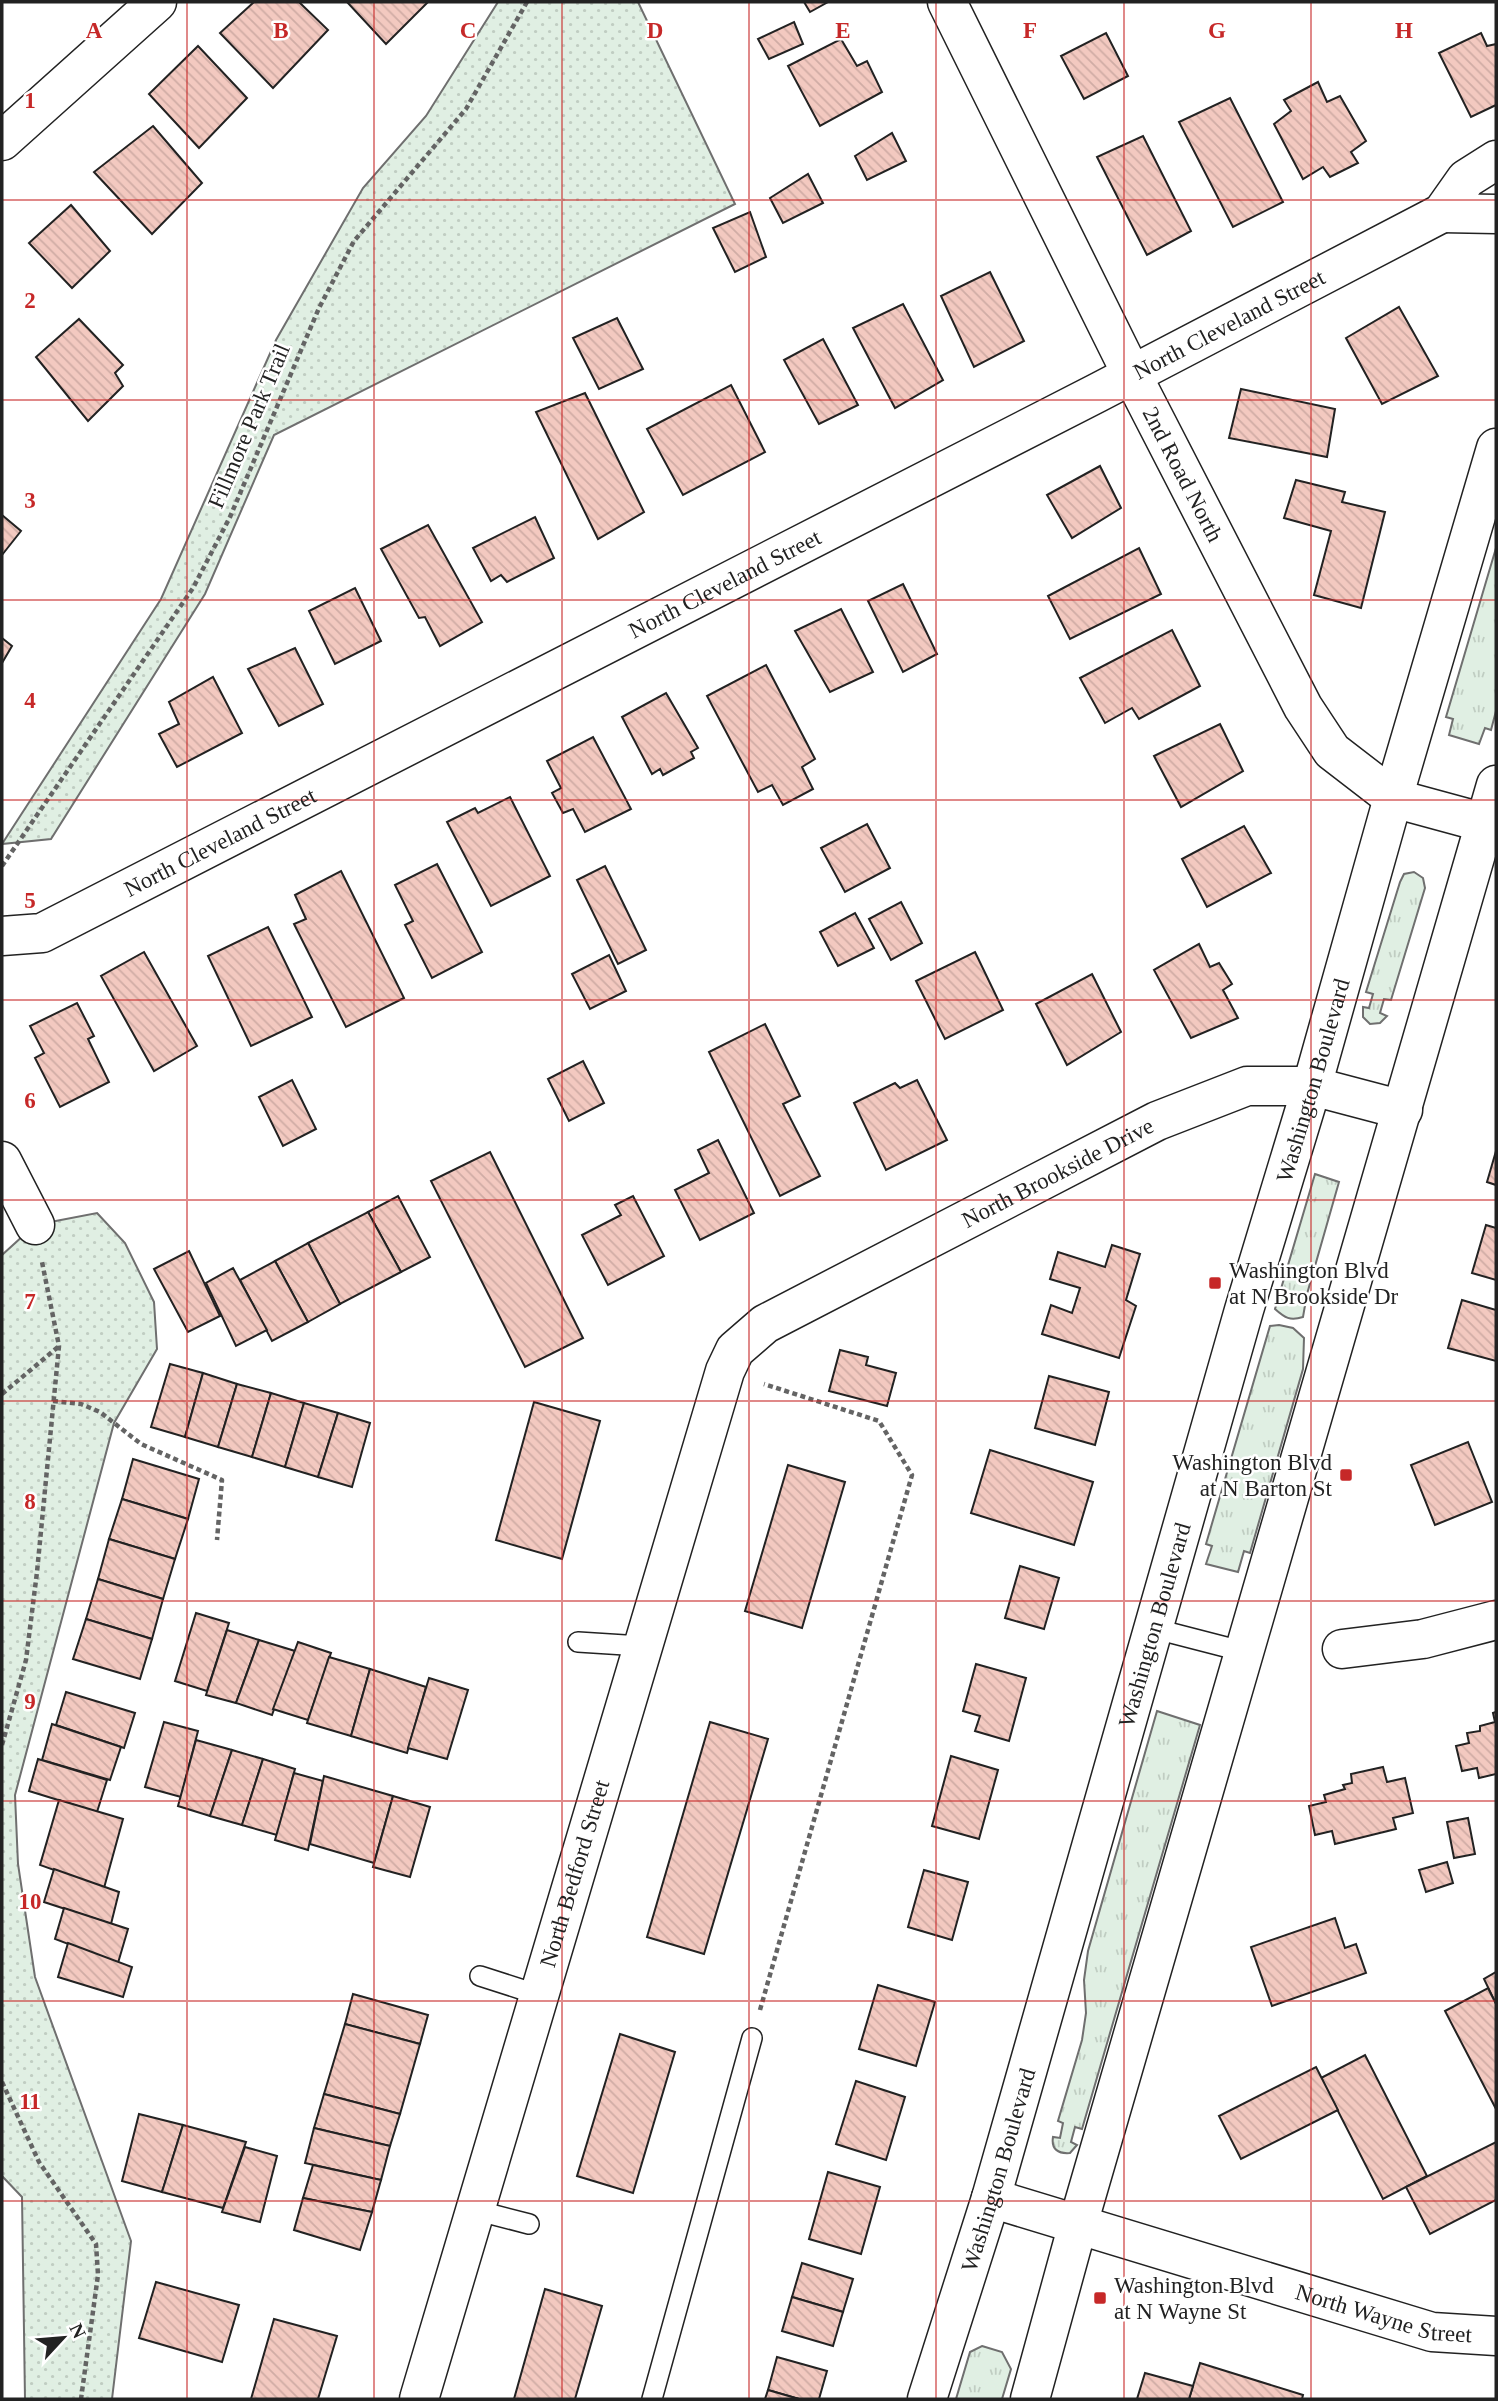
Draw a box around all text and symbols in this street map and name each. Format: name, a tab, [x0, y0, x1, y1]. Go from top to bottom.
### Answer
text: A	[86, 18, 103, 43]
text: B	[273, 18, 289, 43]
text: C	[460, 18, 476, 43]
text: D	[647, 18, 663, 43]
text: E	[835, 18, 851, 43]
text: F	[1023, 18, 1037, 43]
text: G	[1208, 18, 1226, 43]
text: H	[1395, 18, 1413, 43]
text: 1	[24, 88, 36, 113]
street label: North Cleveland Street	[1129, 264, 1329, 384]
text: 2	[24, 288, 36, 313]
street label: Fillmore Park Trail	[203, 340, 295, 512]
street label: 2nd Road North	[1138, 403, 1228, 546]
text: 3	[24, 488, 36, 513]
street label: North Cleveland Street	[625, 524, 825, 643]
text: 4	[24, 688, 36, 713]
street label: North Cleveland Street	[120, 782, 321, 901]
text: 5	[24, 888, 36, 913]
street label: Washington Boulevard	[1271, 975, 1354, 1185]
text: 6	[24, 1088, 36, 1113]
street label: North Brookside Drive	[958, 1113, 1158, 1232]
place label: Washington Blvd at N Brookside Dr	[1229, 1258, 1399, 1309]
marker: Washington Blvd at N Brookside Dr	[1207, 1275, 1223, 1291]
text: 7	[24, 1289, 36, 1314]
place label: Washington Blvd at N Barton St	[1172, 1450, 1333, 1501]
marker: Washington Blvd at N Barton St	[1338, 1467, 1354, 1483]
text: 8	[24, 1489, 36, 1514]
street label: Washington Boulevard	[1113, 1519, 1195, 1730]
text: 9	[24, 1689, 36, 1714]
street label: North Bedford Street	[535, 1776, 614, 1970]
text: 10	[19, 1889, 42, 1914]
street label: Washington Boulevard	[956, 2065, 1040, 2275]
text: 11	[19, 2089, 41, 2114]
place label: Washington Blvd at N Wayne St	[1114, 2273, 1274, 2324]
street label: North Wayne Street	[1293, 2279, 1473, 2347]
marker: Washington Blvd at N Wayne St	[1092, 2290, 1108, 2306]
north arrow	[28, 2303, 98, 2373]
text: N	[65, 2320, 90, 2342]

